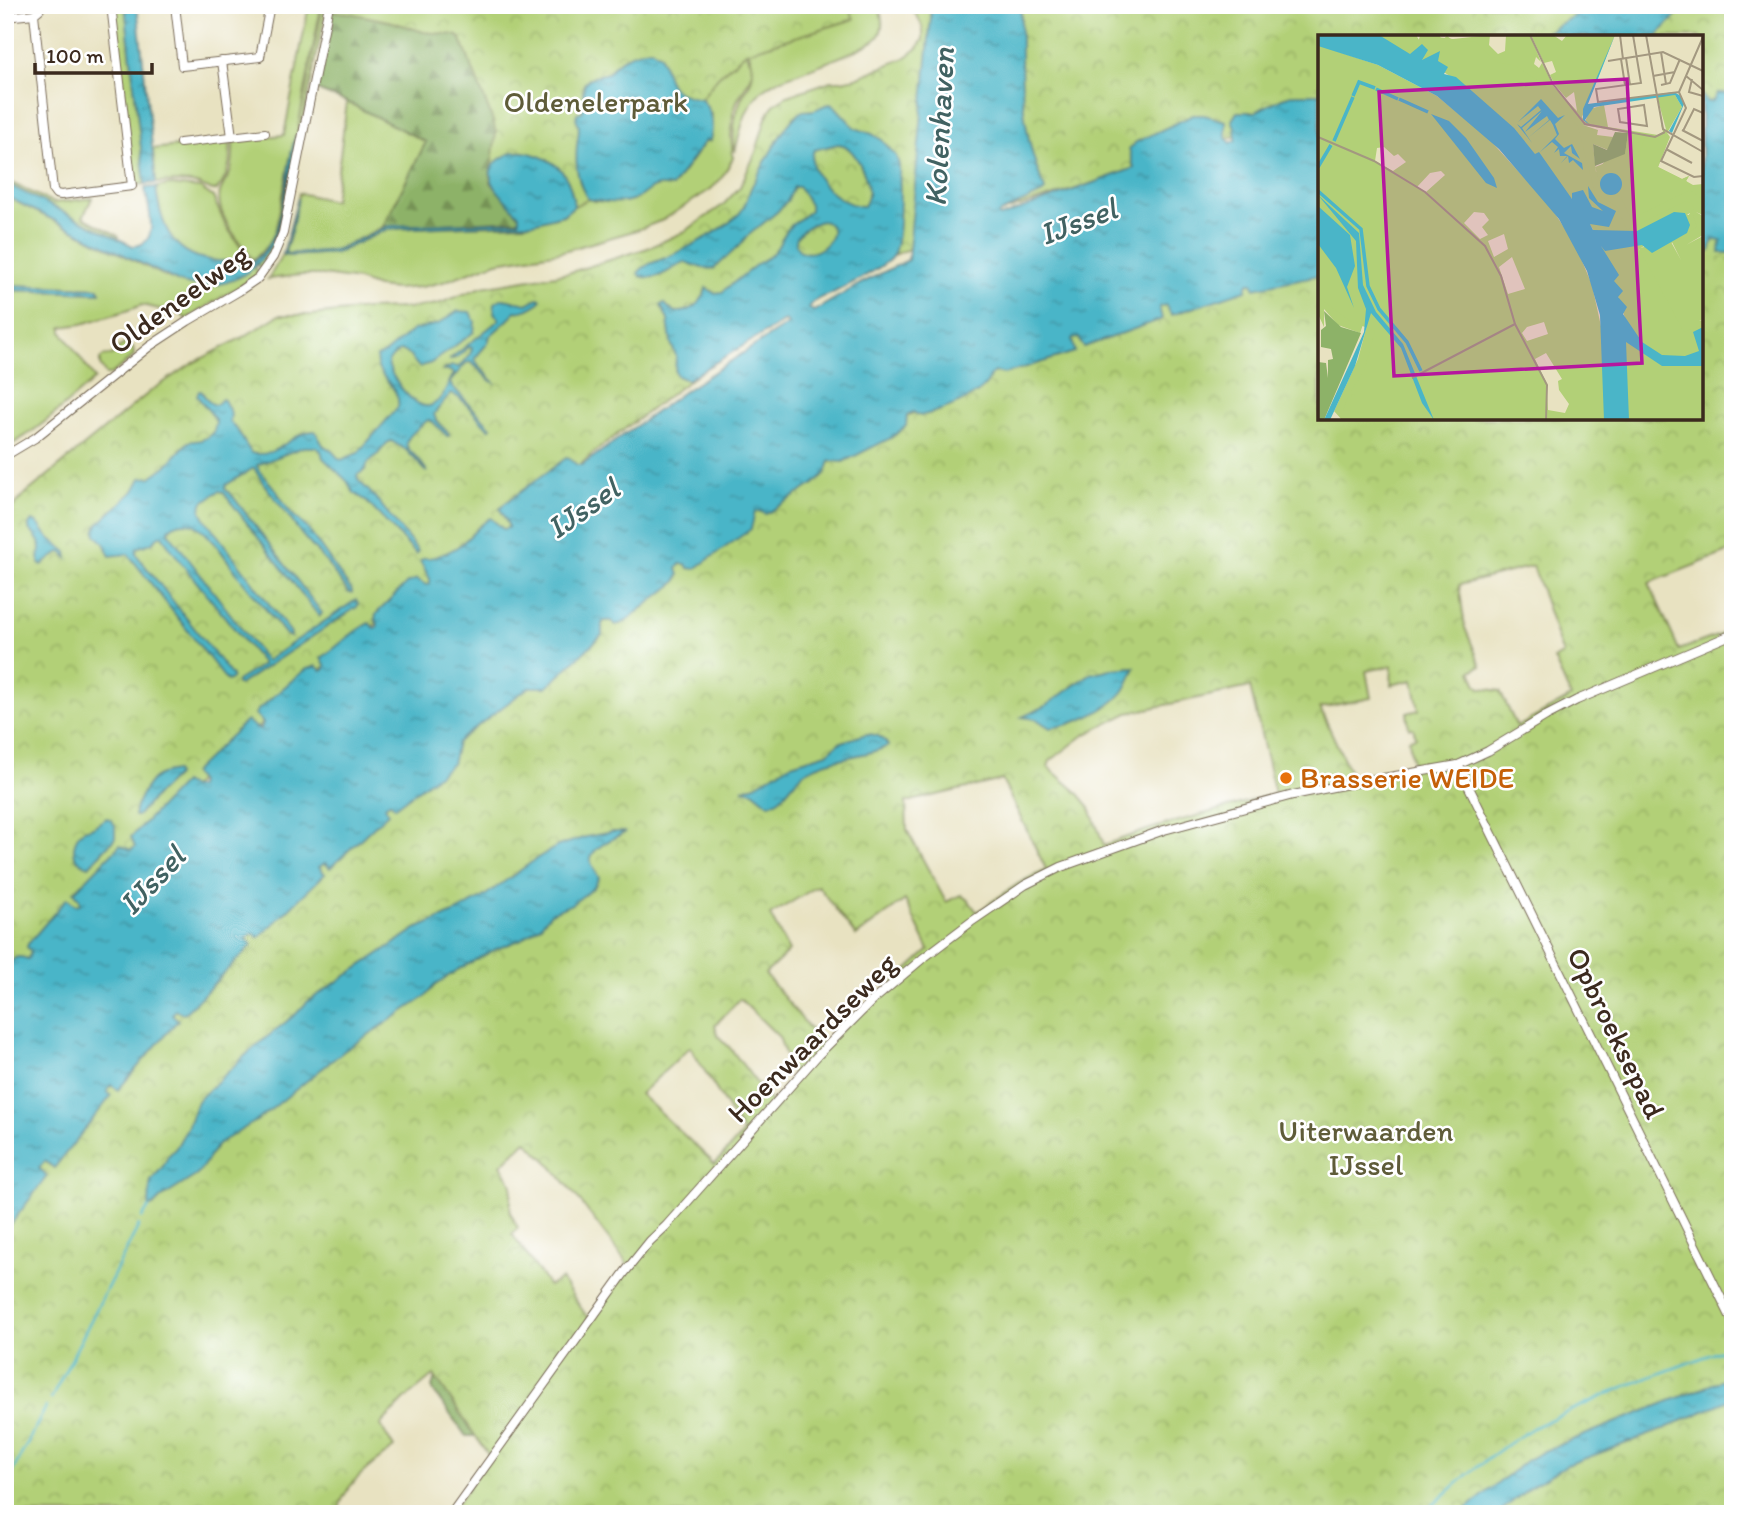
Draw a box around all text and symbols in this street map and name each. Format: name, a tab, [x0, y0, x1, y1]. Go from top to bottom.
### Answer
scale bar	[35, 32, 152, 76]
inset map	[1318, 35, 1703, 420]
text: 100 m	[46, 43, 104, 68]
water label: Kolenhaven	[916, 46, 962, 207]
park label: Oldenelerpark	[504, 83, 688, 120]
water label: IJssel	[1034, 188, 1124, 253]
street label: Oldeneelweg	[101, 235, 257, 362]
water label: IJssel	[539, 468, 628, 546]
place label: Brasserie WEIDE	[1300, 759, 1514, 796]
marker: Brasserie WEIDE	[1278, 770, 1294, 786]
water label: IJssel	[111, 836, 194, 922]
street label: Opbroeksepad	[1559, 941, 1674, 1125]
street label: Hoenwaardseweg	[719, 944, 905, 1130]
park label: Uiterwaarden IJssel	[1278, 1112, 1454, 1183]

